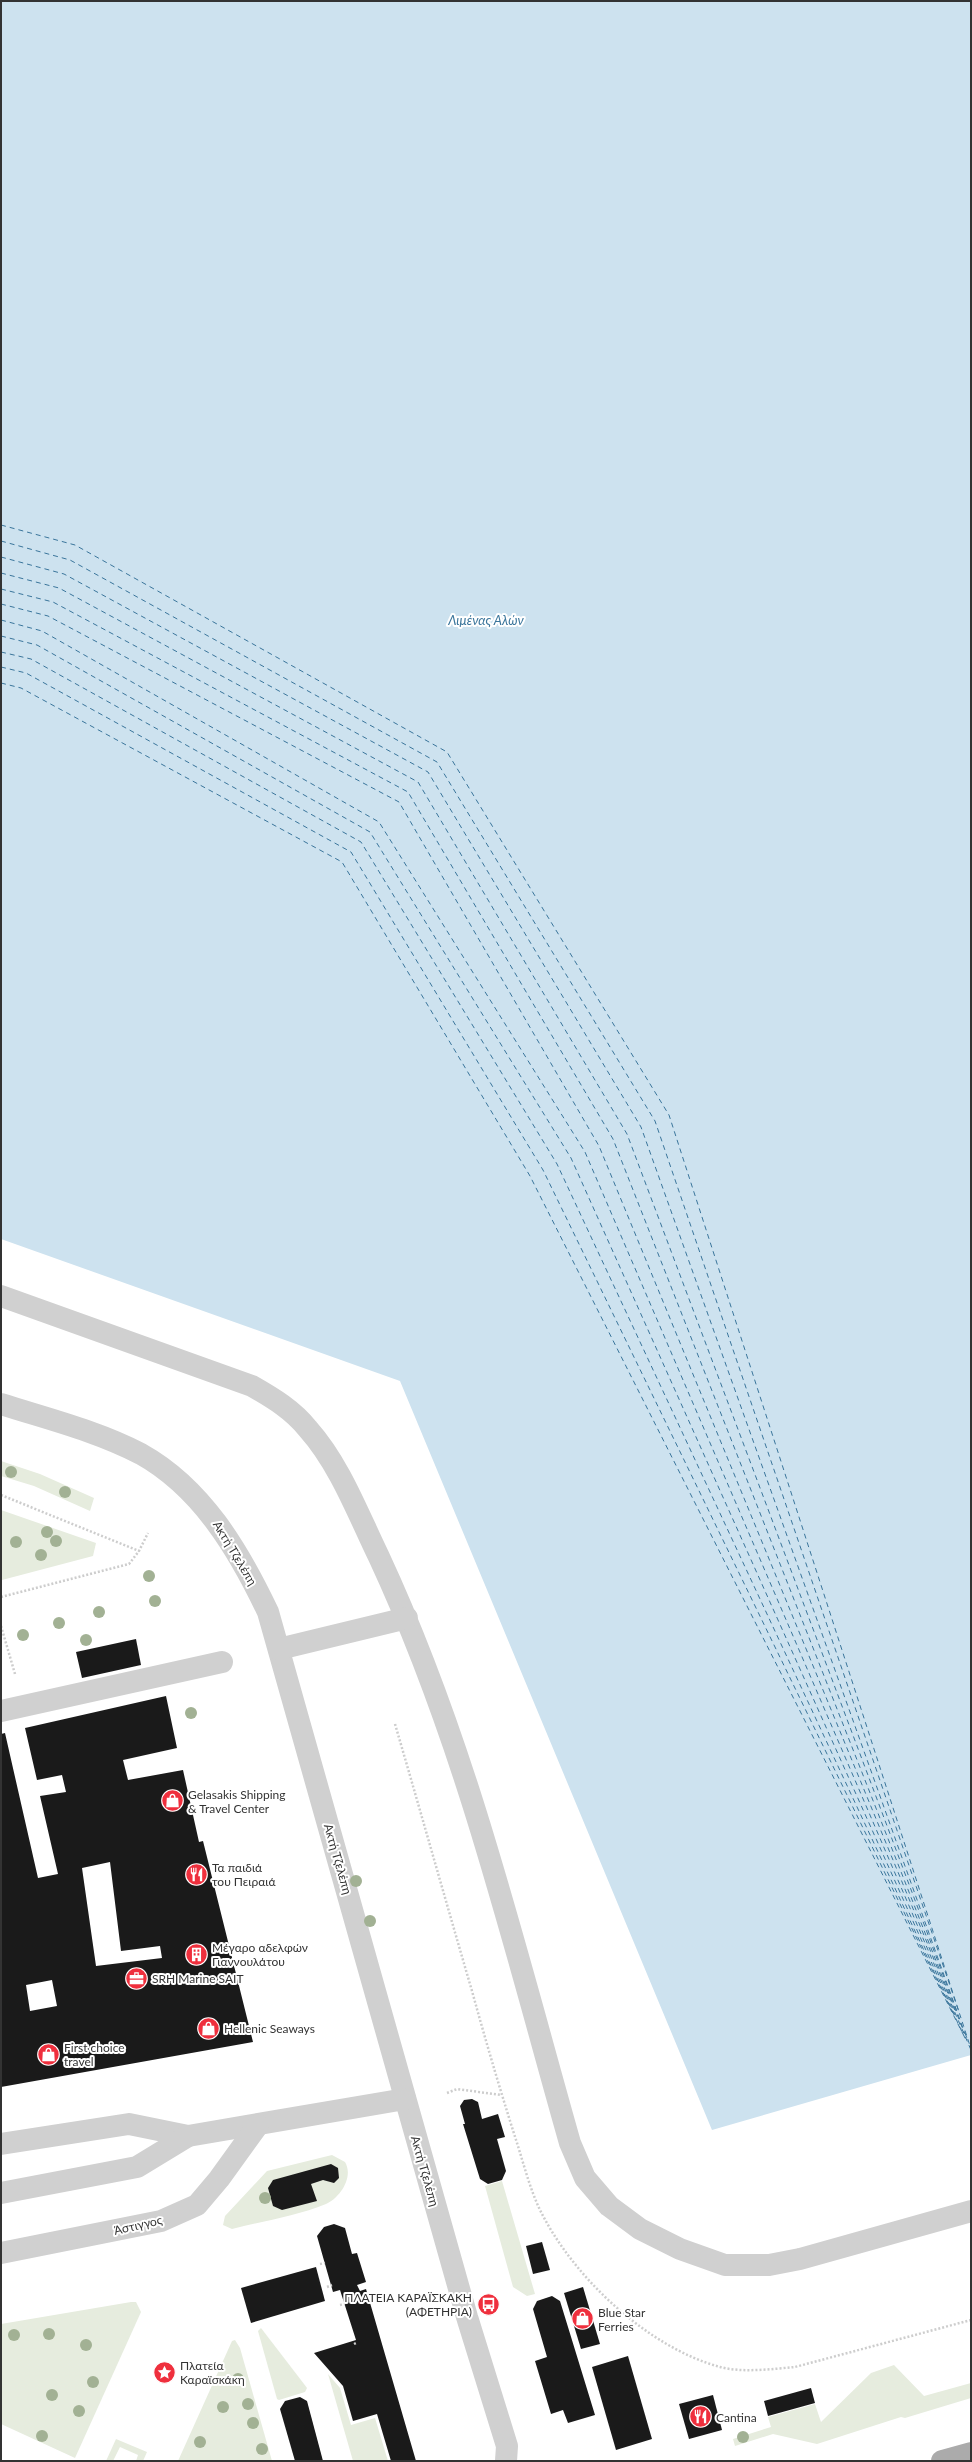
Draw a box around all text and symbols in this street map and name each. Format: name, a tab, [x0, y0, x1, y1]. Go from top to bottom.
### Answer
water label: Λιμένας Αλών	[447, 612, 525, 628]
street label: Ακτή Τζελέπη	[210, 1518, 260, 1588]
place label: Gelasakis Shipping & Travel Center	[188, 1787, 285, 1816]
shop icon: Gelasakis Shipping & Travel Center	[160, 1788, 186, 1814]
street label: Ακτή Τζελέπη	[321, 1822, 355, 1896]
place label: Τα παιδιά του Πειραιά	[212, 1860, 276, 1889]
restaurant icon: Τα παιδιά του Πειραιά	[183, 1861, 209, 1887]
place label: Μέγαρο αδελφών Γιαννουλάτου	[212, 1940, 308, 1969]
building icon: Μέγαρο αδελφών Γιαννουλάτου	[183, 1941, 209, 1967]
office icon: SRH Marine SAIT	[123, 1965, 149, 1991]
place label: SRH Marine SAIT	[152, 1971, 243, 1986]
shop icon: Hellenic Seaways	[196, 2015, 222, 2041]
place label: Hellenic Seaways	[224, 2021, 315, 2036]
place label: First choice travel	[64, 2040, 125, 2069]
shop icon: First choice travel	[35, 2041, 61, 2067]
street label: Ακτή Τζελέπη	[408, 2134, 442, 2208]
street label: Άστιγγος	[112, 2212, 164, 2238]
place label: ΠΛΑΤΕΙΑ ΚΑΡΑΪΣΚΑΚΗ (ΑΦΕΤΗΡΙΑ)	[344, 2290, 472, 2319]
bus stop icon: ΠΛΑΤΕΙΑ ΚΑΡΑΪΣΚΑΚΗ (ΑΦΕΤΗΡΙΑ)	[475, 2291, 501, 2317]
place label: Blue Star Ferries	[598, 2305, 646, 2334]
shop icon: Blue Star Ferries	[569, 2306, 595, 2332]
place label: Πλατεία Καραϊσκάκη	[180, 2358, 245, 2387]
place icon: Πλατεία Καραϊσκάκη	[152, 2359, 178, 2385]
restaurant icon: Cantina	[688, 2404, 714, 2430]
place label: Cantina	[716, 2410, 757, 2425]

